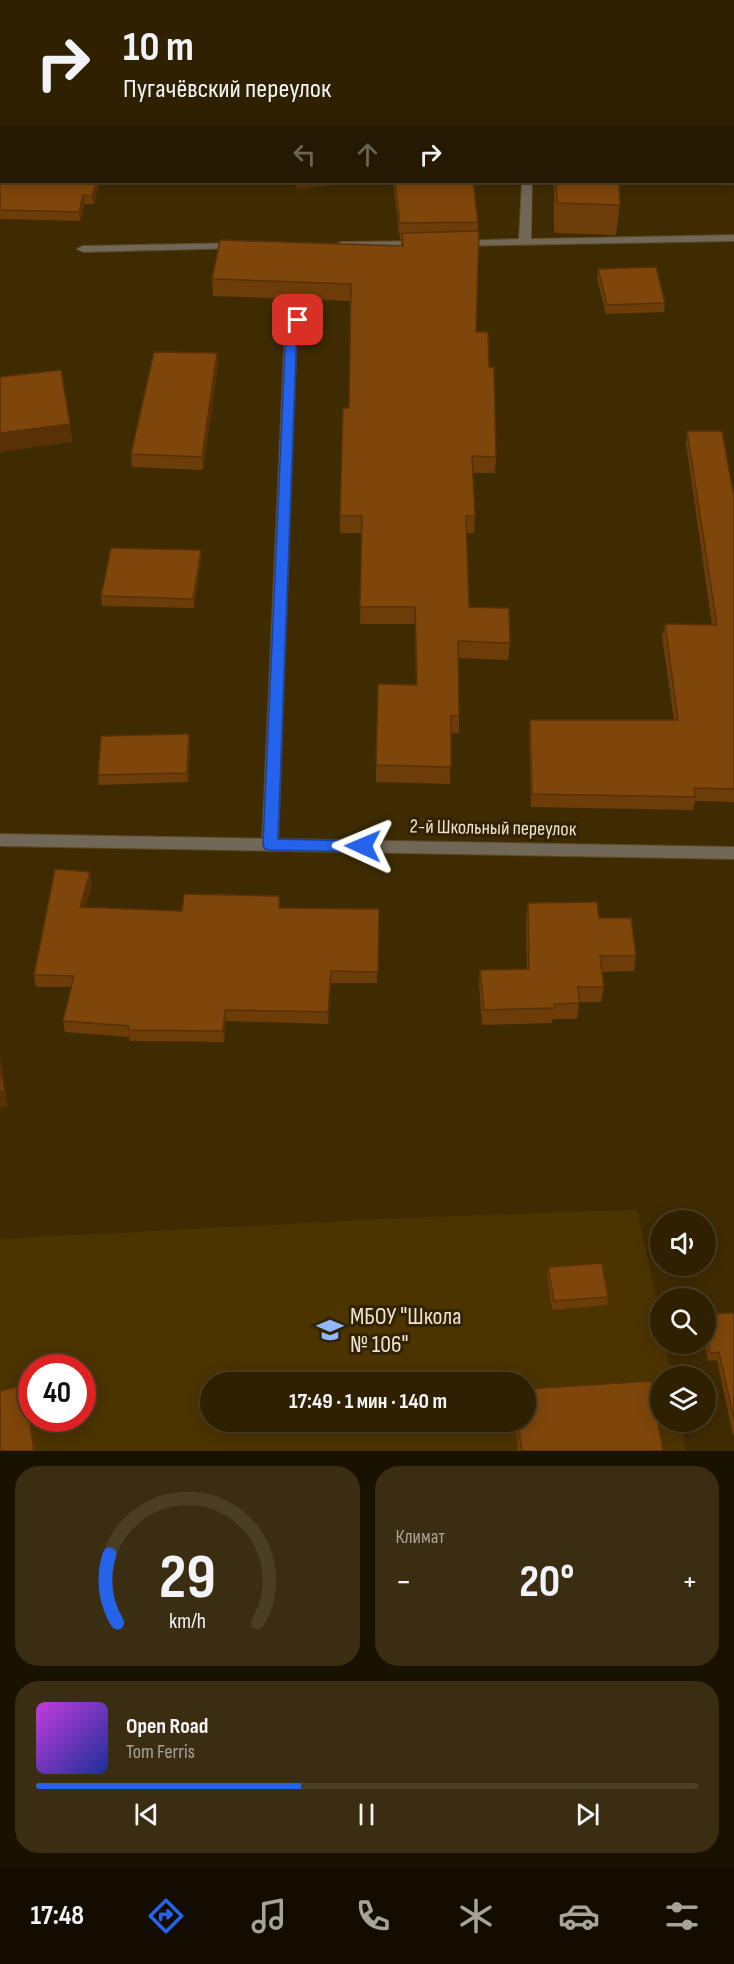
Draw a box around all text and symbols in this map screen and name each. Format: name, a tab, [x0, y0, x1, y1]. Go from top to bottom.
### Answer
text: 10 m	[123, 22, 194, 73]
icon: right	[24, 24, 102, 102]
text: Пугачёвский переулок	[123, 73, 331, 105]
icon: left	[288, 138, 321, 171]
icon: ahead	[351, 138, 384, 171]
icon: right	[414, 138, 447, 171]
pin	[272, 294, 323, 345]
icon: arrive	[281, 303, 314, 336]
position arrow	[331, 814, 395, 878]
street label: 2-й Школьный переулок	[409, 815, 577, 841]
map controls	[650, 1210, 716, 1432]
button: sound	[650, 1210, 716, 1276]
button: search	[650, 1288, 716, 1354]
place label: МБОУ "Школа № 106"	[350, 1302, 461, 1359]
school or university icon: МБОУ "Школа № 106"	[315, 1315, 345, 1345]
speed limit sign: 40	[18, 1354, 96, 1432]
button: layers	[650, 1366, 716, 1432]
text: 17:49 · 1 мин · 140 m	[289, 1388, 447, 1415]
text: Климат	[396, 1525, 445, 1549]
text: 29	[159, 1541, 216, 1616]
text: 20°	[519, 1555, 574, 1610]
text: −	[396, 1562, 412, 1602]
text: +	[682, 1562, 698, 1602]
text: km/h	[169, 1609, 206, 1634]
text: Open Road	[126, 1713, 208, 1740]
text: Tom Ferris	[126, 1740, 195, 1764]
icon: previous	[130, 1798, 163, 1831]
icon: pause	[350, 1798, 383, 1831]
icon: next	[571, 1798, 604, 1831]
icon: directions	[145, 1895, 187, 1937]
icon: music	[248, 1895, 290, 1937]
icon: phone	[352, 1895, 394, 1937]
icon: climate	[455, 1895, 497, 1937]
icon: car	[558, 1895, 600, 1937]
icon: filters	[661, 1895, 703, 1937]
text: 17:48	[31, 1900, 84, 1932]

